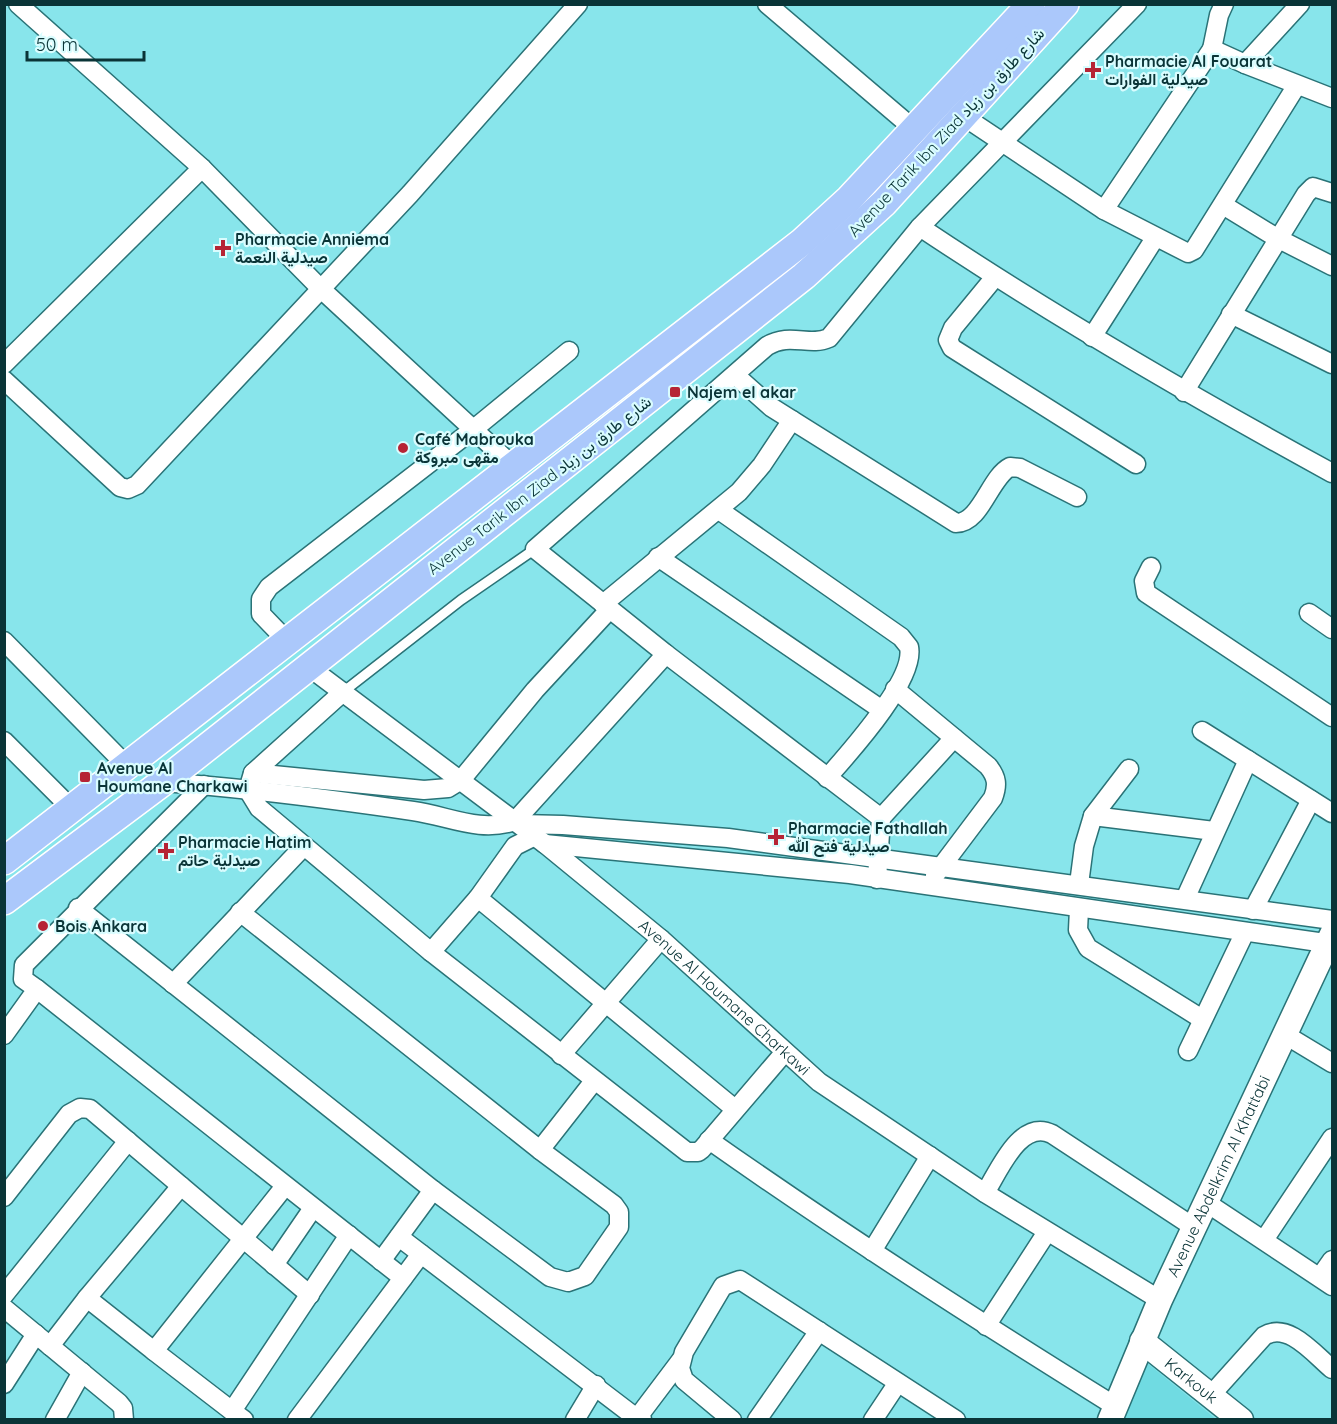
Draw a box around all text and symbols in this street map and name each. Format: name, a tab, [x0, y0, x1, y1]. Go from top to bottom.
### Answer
street label: Avenue Tarik Ibn Ziad شارع طارق بن زياد	[844, 23, 1050, 242]
scale bar	[27, 24, 144, 62]
text: 50 m	[36, 33, 78, 56]
place label: Pharmacie Al Fouarat صيدلية الفوارات	[1105, 51, 1272, 90]
marker: Pharmacie Al Fouarat صيدلية الفوارات	[1086, 63, 1100, 77]
place label: Pharmacie Anniema صيدلية النعمة	[235, 229, 389, 267]
marker: Pharmacie Anniema صيدلية النعمة	[216, 241, 230, 255]
place label: Najem el akar	[687, 382, 796, 402]
marker: Najem el akar	[668, 385, 682, 399]
street label: Avenue Tarik Ibn Ziad شارع طارق بن زياد	[423, 391, 656, 580]
place label: Café Mabrouka مقهى مبروكة	[415, 429, 534, 468]
marker: Café Mabrouka مقهى مبروكة	[396, 441, 410, 455]
place label: Avenue Al Houmane Charkawi	[97, 758, 248, 796]
marker: Avenue Al Houmane Charkawi	[78, 770, 92, 784]
place label: Pharmacie Fathallah صيدلية فتح الله	[788, 818, 948, 858]
marker: Pharmacie Fathallah صيدلية فتح الله	[769, 830, 783, 844]
place label: Pharmacie Hatim صيدلية حاتم	[178, 832, 311, 871]
marker: Pharmacie Hatim صيدلية حاتم	[159, 844, 173, 858]
street label: Avenue Al Houmane Charkawi	[635, 915, 815, 1079]
place label: Bois Ankara	[55, 916, 147, 936]
marker: Bois Ankara	[36, 919, 50, 933]
street label: Avenue Abdelkrim Al Khattabi	[1162, 1072, 1274, 1280]
street label: Karkouk	[1161, 1353, 1222, 1408]

